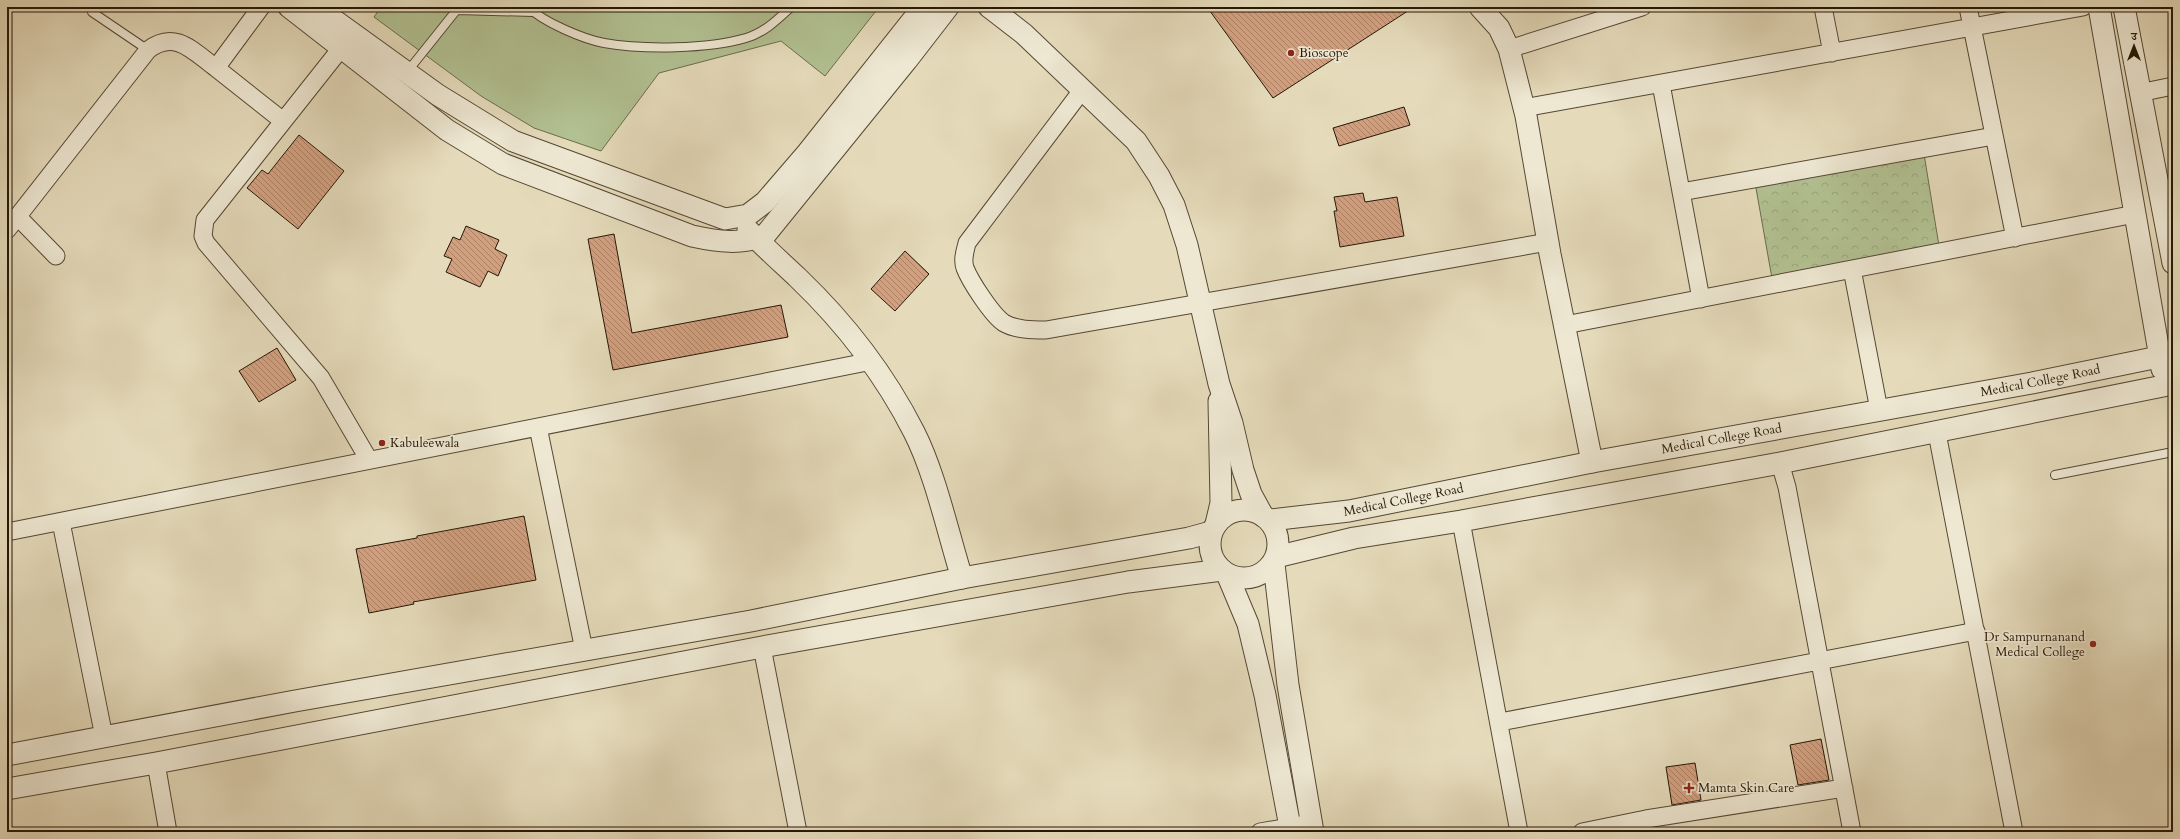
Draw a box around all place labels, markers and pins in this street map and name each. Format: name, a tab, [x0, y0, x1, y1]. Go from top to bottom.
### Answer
place label: Bioscope	[1299, 44, 1349, 62]
marker: Bioscope	[1286, 48, 1296, 58]
place label: Kabuleewala	[390, 434, 460, 452]
marker: Kabuleewala	[377, 438, 387, 448]
place label: Dr Sampurnanand Medical College	[1984, 628, 2085, 661]
marker: Dr Sampurnanand Medical College	[2088, 639, 2098, 649]
place label: Mamta Skin Care	[1698, 779, 1794, 797]
marker: Mamta Skin Care	[1683, 782, 1695, 794]

